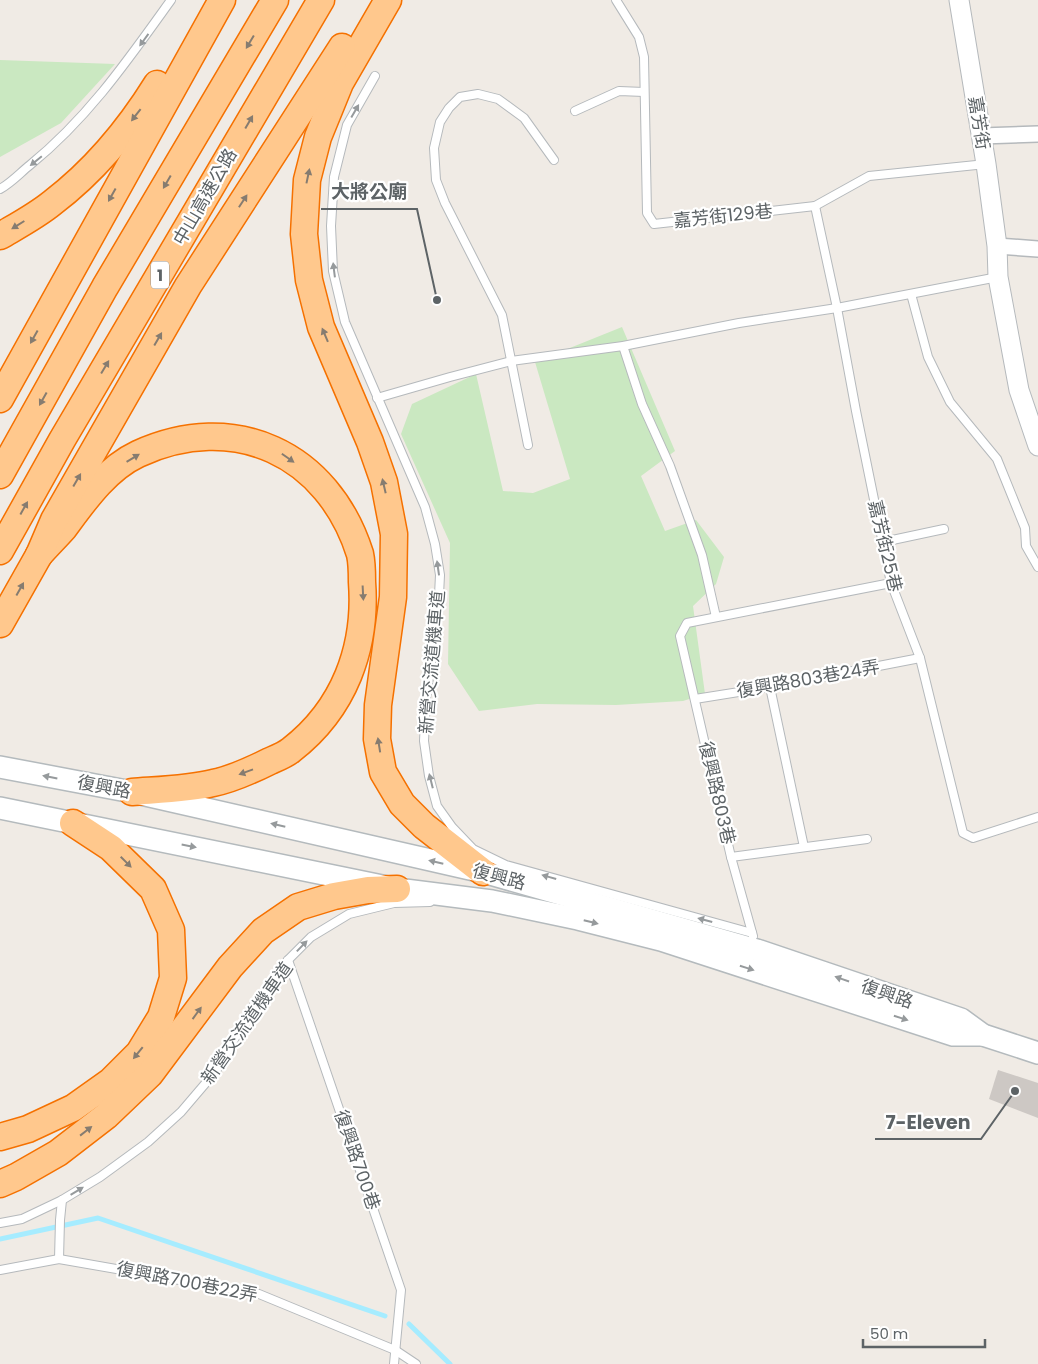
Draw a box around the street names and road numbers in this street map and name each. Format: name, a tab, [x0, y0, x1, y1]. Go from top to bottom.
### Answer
street label: 嘉芳街	[963, 94, 996, 152]
street label: 中山高速公路	[167, 144, 242, 250]
street label: 嘉芳街129巷	[672, 198, 774, 233]
road number: 1	[151, 262, 169, 288]
street label: 嘉芳街25巷	[863, 497, 908, 594]
street label: 新營交流道機車道	[413, 589, 450, 735]
street label: 復興路803巷24弄	[734, 654, 881, 703]
street label: 復興路803巷	[693, 739, 742, 847]
street label: 復興路	[75, 769, 133, 804]
street label: 復興路	[470, 857, 528, 896]
street label: 新營交流道機車道	[195, 957, 298, 1089]
street label: 復興路	[858, 973, 917, 1014]
street label: 復興路700巷	[329, 1106, 386, 1213]
street label: 復興路700巷22弄	[114, 1256, 260, 1307]

